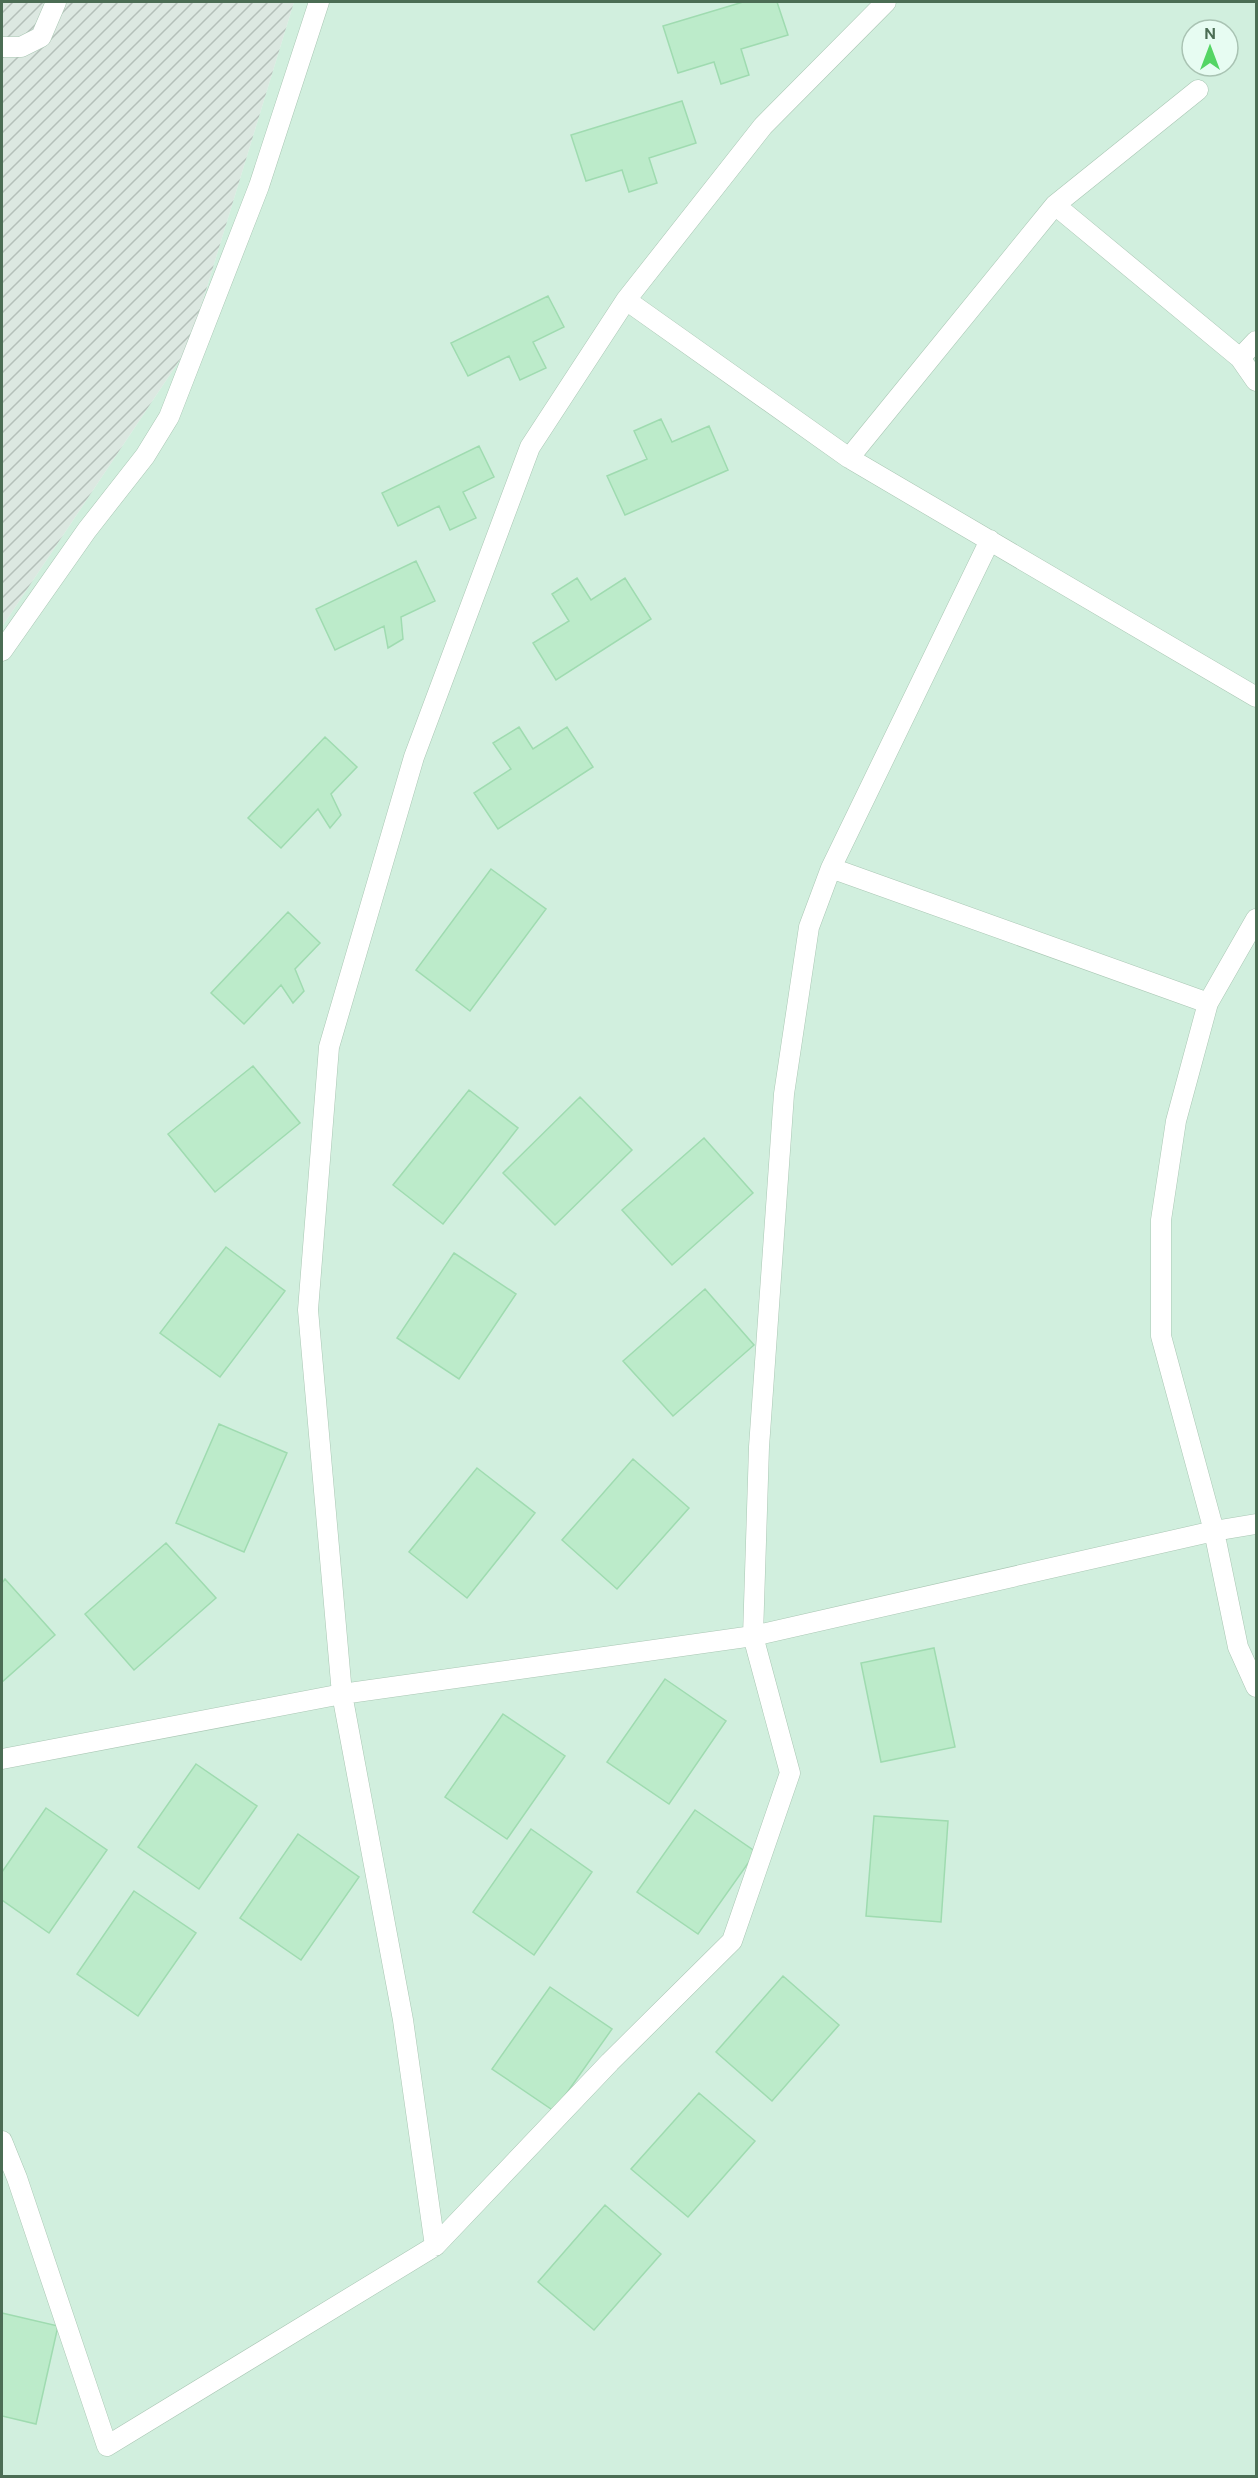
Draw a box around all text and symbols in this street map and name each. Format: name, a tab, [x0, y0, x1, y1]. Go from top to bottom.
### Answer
north arrow	[1180, 18, 1240, 78]
text: N	[1204, 23, 1216, 44]

